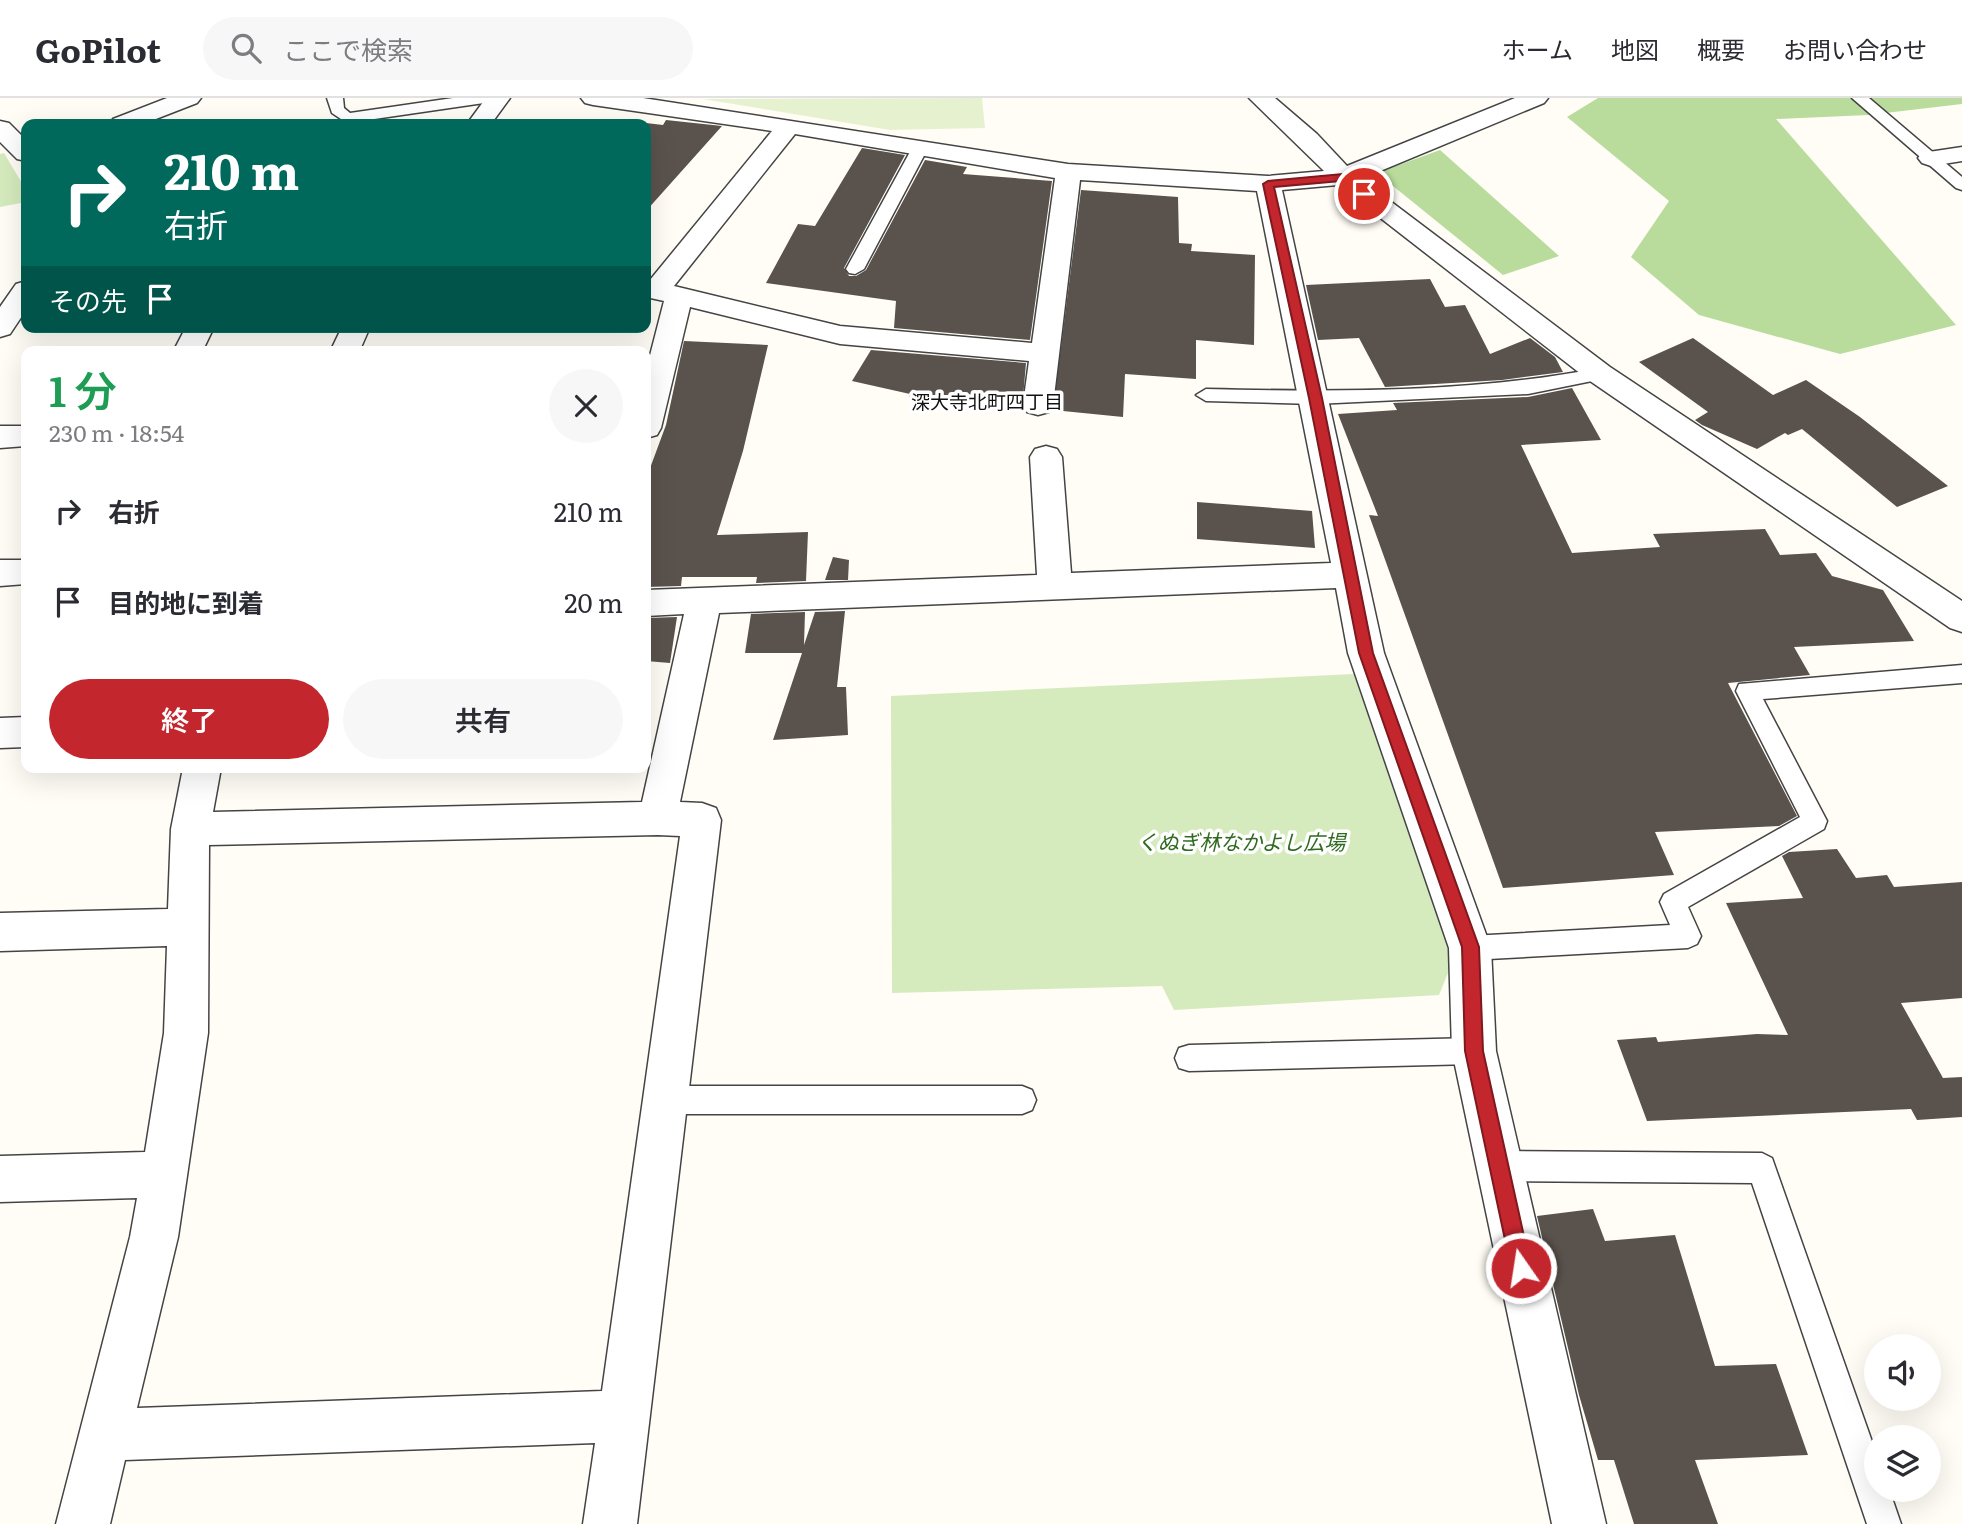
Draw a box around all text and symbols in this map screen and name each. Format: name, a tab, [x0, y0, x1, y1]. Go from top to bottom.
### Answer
search box	[203, 17, 693, 80]
text: GoPilot	[35, 24, 161, 73]
icon: search	[227, 29, 265, 67]
text: ここで検索	[283, 29, 413, 68]
text: ホーム	[1502, 31, 1573, 66]
text: 地図	[1611, 31, 1659, 66]
text: 概要	[1697, 31, 1745, 66]
text: お問い合わせ	[1783, 31, 1927, 66]
text: 210 m	[164, 132, 299, 205]
icon: right	[49, 147, 140, 238]
pin	[1334, 164, 1394, 224]
icon: arrive	[1345, 175, 1383, 213]
text: 右折	[164, 199, 228, 247]
text: その先	[49, 280, 127, 319]
icon: arrive	[141, 280, 179, 318]
text: 1 分	[49, 358, 117, 420]
button: close	[549, 369, 623, 443]
district label: 深大寺北町四丁目	[911, 387, 1063, 415]
text: 230 m · 18:54	[49, 415, 184, 449]
text: 右折	[108, 491, 160, 530]
text: 210 m	[554, 491, 623, 530]
icon: right	[49, 492, 87, 530]
text: 目的地に到着	[108, 582, 264, 621]
text: 20 m	[564, 582, 623, 621]
icon: arrive	[49, 583, 87, 621]
button: 終了	[49, 679, 329, 759]
button: 共有	[343, 679, 623, 759]
park label: くぬぎ林なかよし広場	[1137, 825, 1347, 856]
position arrow	[1484, 1231, 1558, 1305]
map controls	[1864, 1334, 1941, 1502]
button: sound	[1864, 1334, 1941, 1411]
button: layers	[1864, 1425, 1941, 1502]

